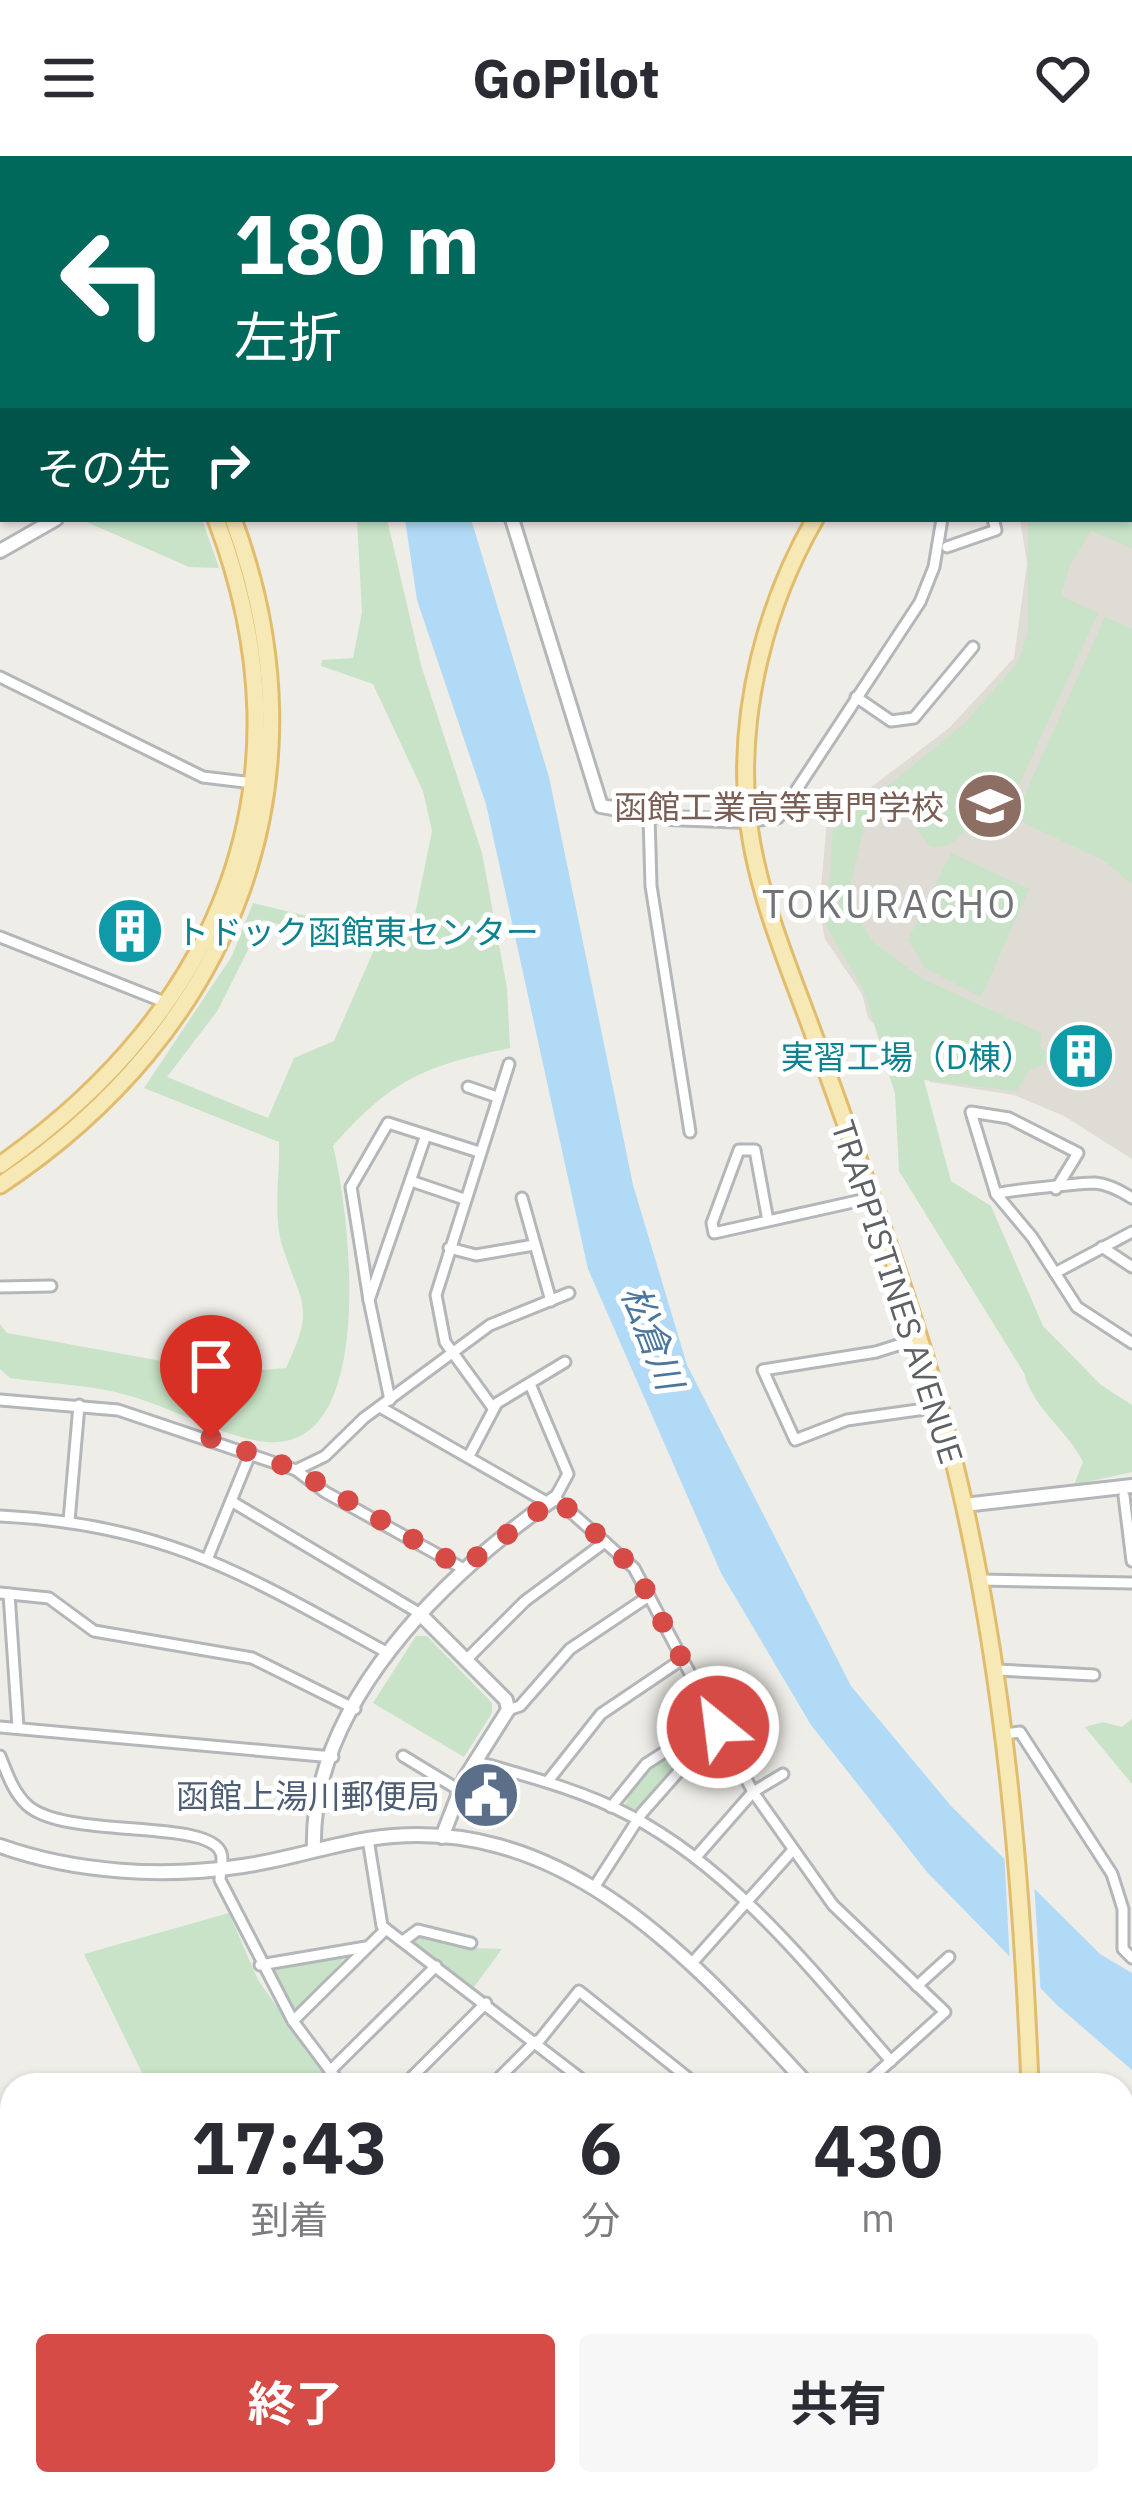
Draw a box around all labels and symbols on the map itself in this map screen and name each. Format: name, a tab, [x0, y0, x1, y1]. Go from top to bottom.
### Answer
school or university icon: 函館工業高等専門学校	[955, 771, 1025, 841]
place label: 函館工業高等専門学校	[614, 785, 944, 828]
district label: TOKURACHO	[762, 878, 1018, 929]
building icon: トドック函館東センター	[95, 896, 165, 966]
place label: トドック函館東センター	[176, 910, 539, 953]
building icon: 実習工場（D棟）	[1046, 1021, 1116, 1091]
place label: 実習工場（D棟）	[781, 1035, 1034, 1078]
street label: TRAPPISTINES AVENUE	[822, 1115, 974, 1469]
water label: 松倉川	[612, 1278, 696, 1400]
pin	[160, 1315, 262, 1438]
position arrow	[655, 1664, 781, 1790]
public building icon: 函館上湯川郵便局	[451, 1760, 521, 1830]
place label: 函館上湯川郵便局	[176, 1774, 440, 1817]

